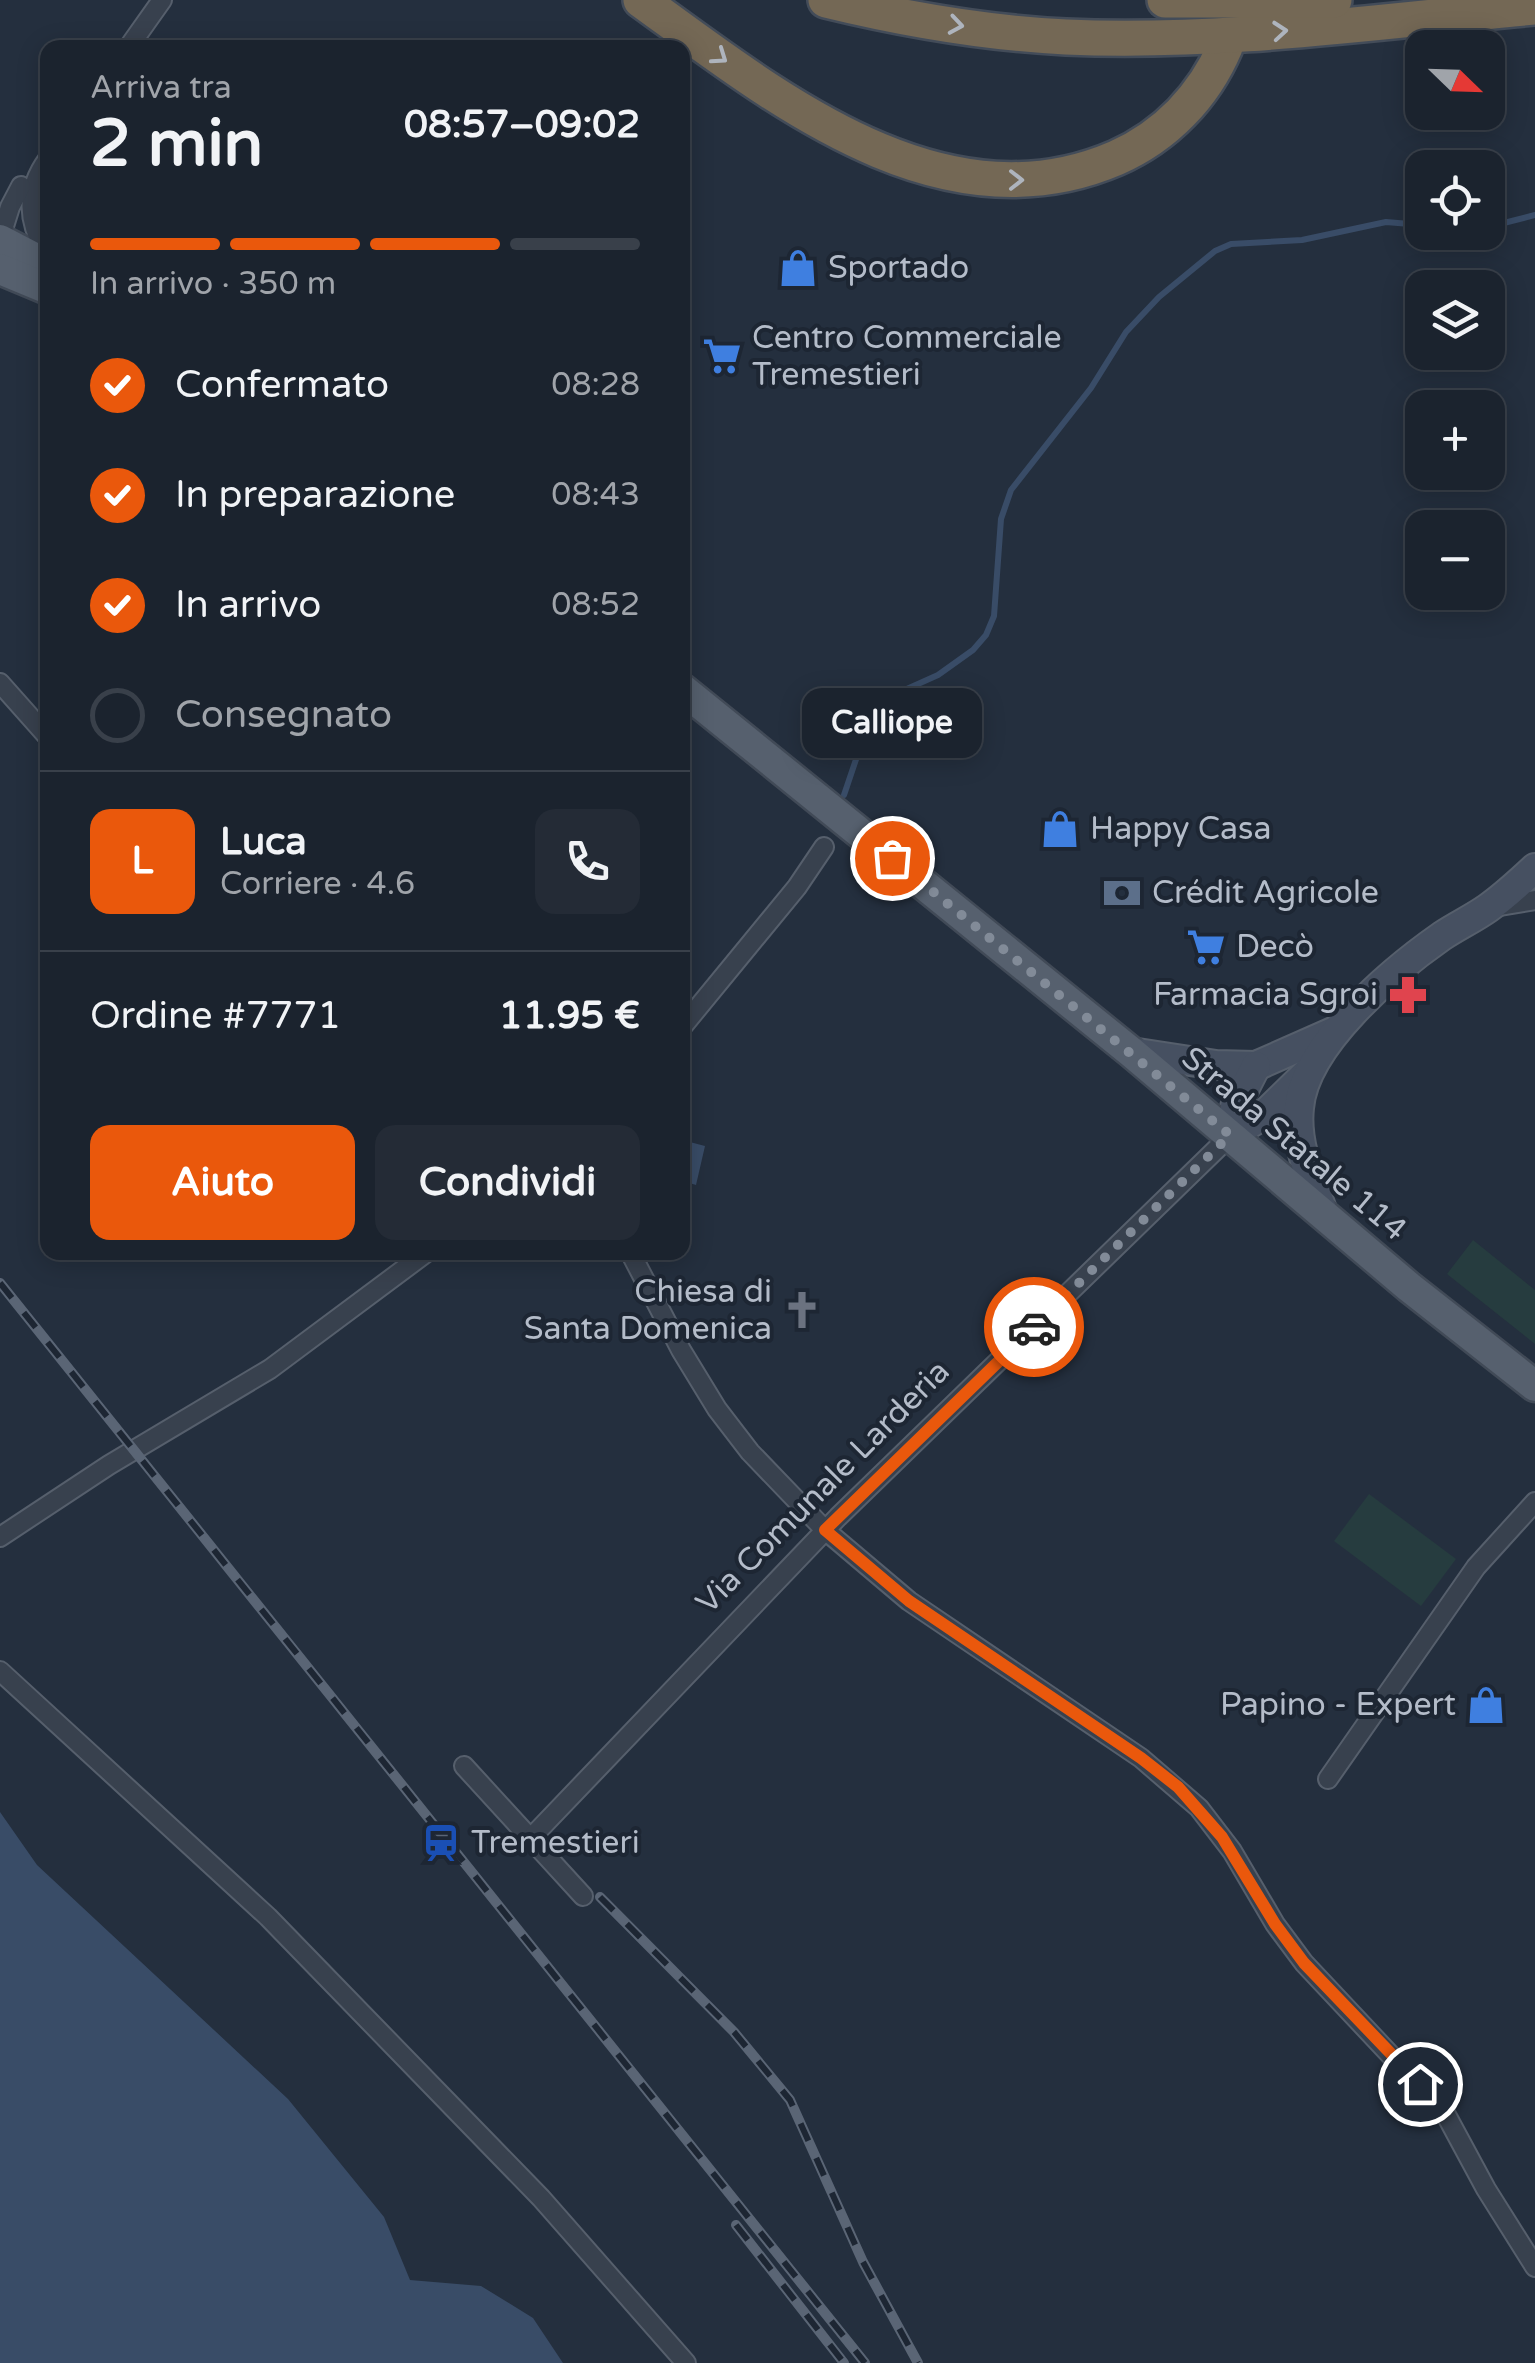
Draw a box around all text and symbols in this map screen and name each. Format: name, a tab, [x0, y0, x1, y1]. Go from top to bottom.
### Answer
one-way arrow	[948, 14, 965, 35]
one-way arrow	[1273, 20, 1289, 42]
north arrow	[1405, 30, 1505, 130]
map controls	[1405, 30, 1505, 610]
one-way arrow	[709, 45, 728, 63]
text: Arriva tra	[90, 69, 232, 107]
text: 08:57–09:02	[404, 102, 640, 148]
text: 2 min	[90, 105, 263, 184]
button: locate	[1405, 150, 1505, 250]
one-way arrow	[1008, 169, 1024, 190]
shop icon: Sportado	[777, 247, 819, 289]
place label: Sportado	[828, 249, 969, 287]
text: In arrivo · 350 m	[90, 265, 336, 303]
button: layers	[1405, 270, 1505, 370]
place label: Centro Commerciale Tremestieri	[752, 319, 1062, 394]
supermarket icon: Centro Commerciale Tremestieri	[701, 335, 743, 377]
icon: check	[90, 358, 145, 413]
text: Confermato	[175, 362, 389, 408]
text: 08:28	[551, 366, 640, 404]
button: +	[1405, 390, 1505, 490]
icon: check	[90, 468, 145, 523]
text: In preparazione	[175, 472, 455, 518]
text: 08:43	[551, 476, 640, 514]
button: −	[1405, 510, 1505, 610]
icon: check	[90, 578, 145, 633]
text: In arrivo	[175, 582, 321, 628]
text: 08:52	[551, 586, 640, 624]
callout: Calliope	[802, 688, 982, 758]
text: Consegnato	[175, 692, 392, 738]
text: Calliope	[831, 704, 953, 742]
shop icon: Happy Casa	[1039, 808, 1081, 850]
button: phone	[535, 809, 640, 914]
place label: Happy Casa	[1090, 810, 1271, 848]
pin	[850, 816, 935, 901]
text: Luca	[220, 819, 307, 865]
icon: bag	[865, 831, 920, 886]
text: L	[132, 838, 153, 884]
text: Corriere · 4.6	[220, 865, 415, 903]
bank icon: Crédit Agricole	[1101, 872, 1143, 914]
place label: Crédit Agricole	[1152, 874, 1379, 912]
supermarket icon: Decò	[1185, 926, 1227, 968]
place label: Decò	[1236, 928, 1314, 966]
pharmacy icon: Farmacia Sgroi	[1387, 974, 1429, 1016]
place label: Farmacia Sgroi	[1153, 976, 1378, 1014]
text: Ordine #7771	[90, 993, 341, 1039]
text: 11.95 €	[499, 993, 640, 1039]
street label: Strada Statale 114	[1174, 1039, 1414, 1249]
button: Aiuto	[90, 1125, 355, 1240]
button: Condividi	[375, 1125, 640, 1240]
place label: Chiesa di Santa Domenica	[524, 1273, 772, 1348]
courier	[984, 1277, 1084, 1377]
church icon: Chiesa di Santa Domenica	[781, 1289, 823, 1331]
icon: car	[1007, 1300, 1062, 1355]
street label: Via Comunale Larderia	[688, 1352, 958, 1622]
shop icon: Papino - Expert	[1465, 1684, 1507, 1726]
place label: Papino - Expert	[1220, 1686, 1456, 1724]
station icon: Tremestieri	[420, 1822, 462, 1864]
place label: Tremestieri	[471, 1824, 640, 1862]
pin	[1378, 2042, 1463, 2127]
icon: home	[1393, 2057, 1448, 2112]

